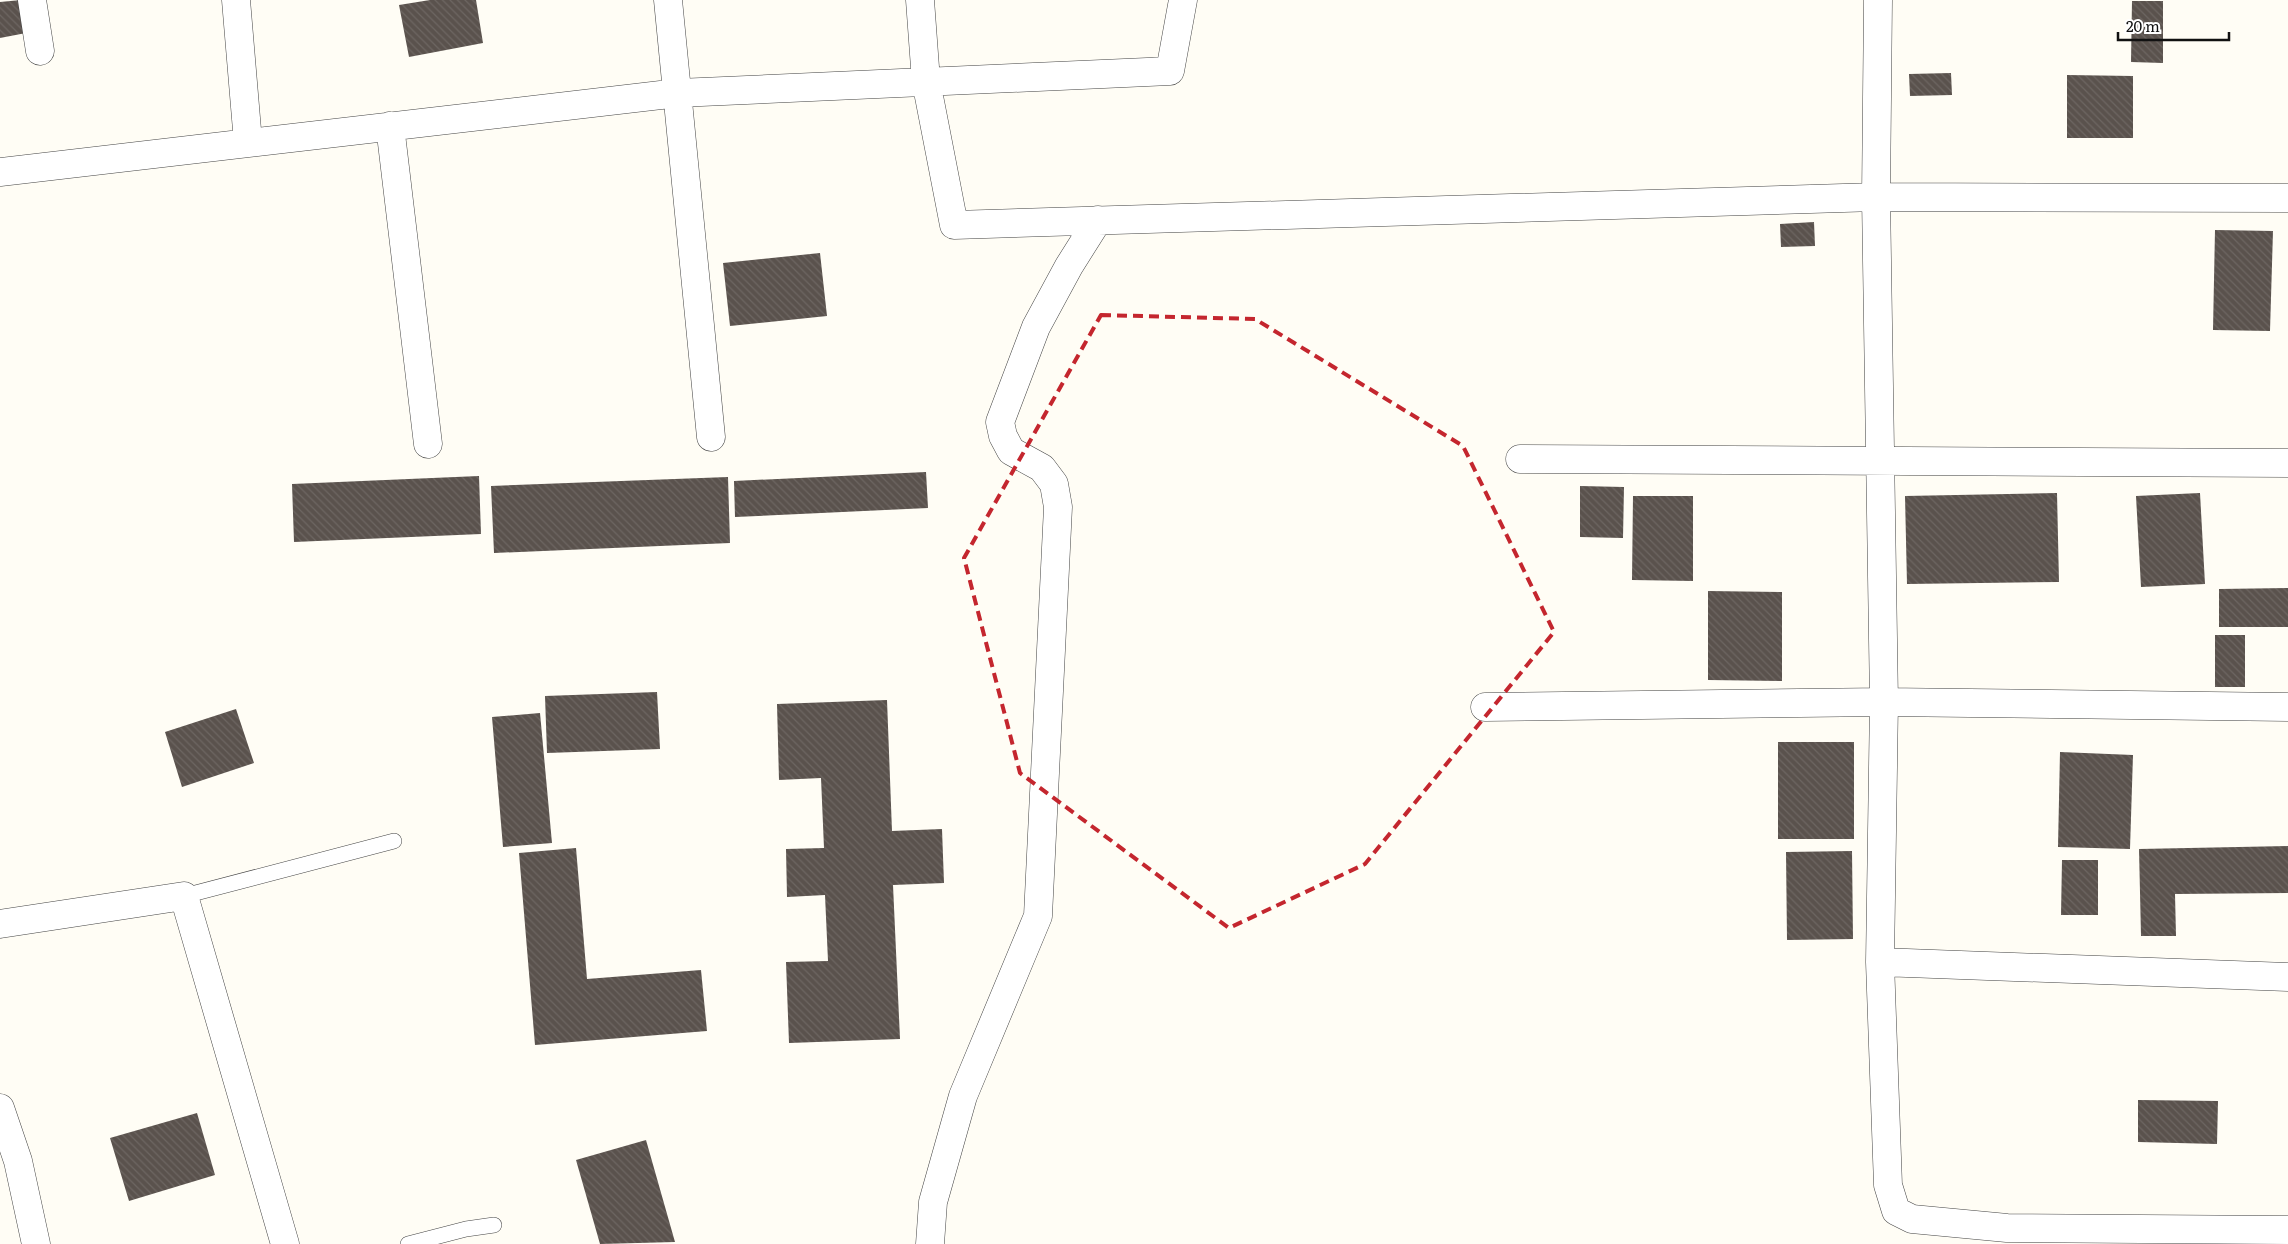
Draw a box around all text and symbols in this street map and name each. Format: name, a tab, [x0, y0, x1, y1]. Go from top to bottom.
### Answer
scale bar	[2118, 10, 2229, 42]
text: 20 m	[2126, 14, 2160, 37]

